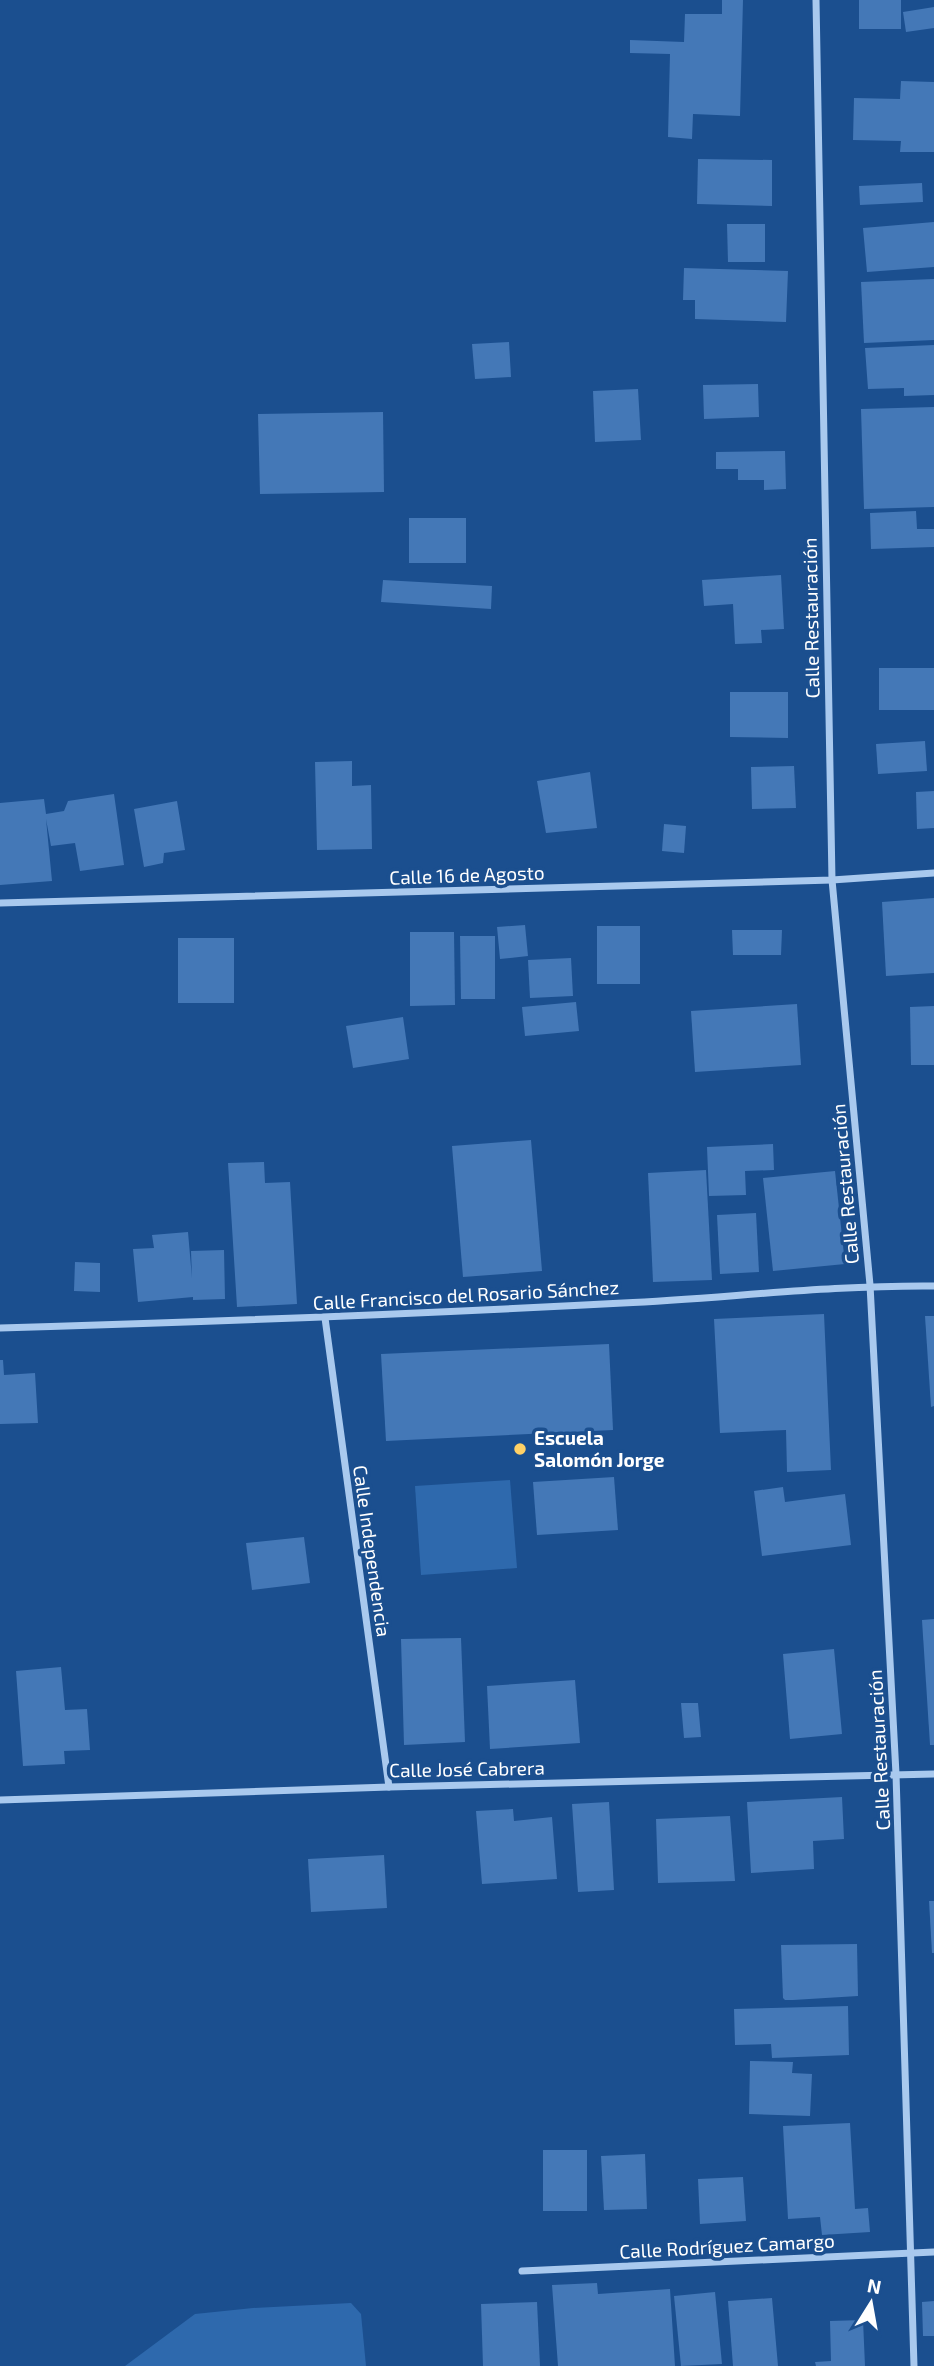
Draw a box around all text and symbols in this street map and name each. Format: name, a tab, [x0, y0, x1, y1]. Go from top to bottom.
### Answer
street label: Calle Restauración	[798, 537, 823, 699]
street label: Calle 16 de Agosto	[389, 860, 545, 889]
street label: Calle Restauración	[826, 1103, 863, 1265]
street label: Calle Francisco del Rosario Sánchez	[312, 1275, 620, 1314]
place label: Escuela Salomón Jorge	[534, 1426, 665, 1471]
marker: Escuela Salomón Jorge	[512, 1441, 528, 1457]
street label: Calle Independencia	[349, 1464, 396, 1638]
street label: Calle Restauración	[863, 1669, 894, 1831]
street label: Calle José Cabrera	[389, 1756, 545, 1781]
street label: Calle Rodríguez Camargo	[619, 2228, 835, 2263]
north arrow	[836, 2268, 906, 2338]
text: N	[865, 2273, 883, 2298]

